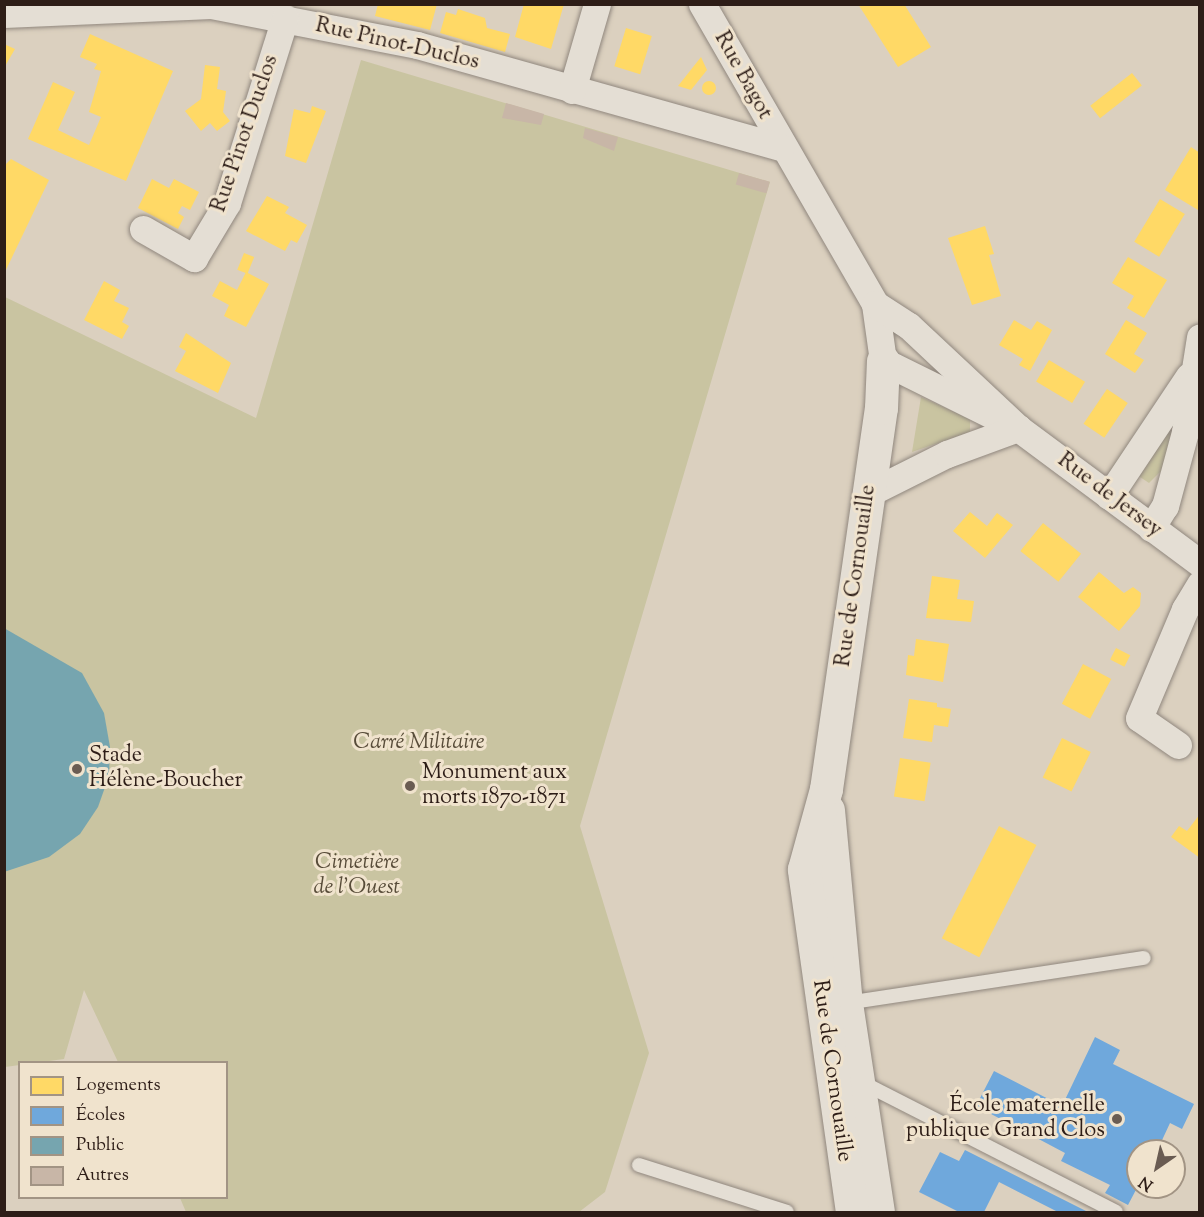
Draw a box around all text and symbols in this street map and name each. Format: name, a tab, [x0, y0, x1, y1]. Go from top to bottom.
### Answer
street label: Rue Pinot-Duclos	[312, 13, 482, 77]
street label: Rue Bagot	[707, 27, 777, 125]
street label: Rue Pinot Duclos	[207, 52, 285, 216]
street label: Rue de Jersey	[1051, 448, 1167, 544]
street label: Rue de Cornouaille	[831, 483, 883, 669]
park label: Carré Militaire	[353, 731, 485, 757]
place label: Stade Hélène-Boucher	[89, 743, 243, 794]
place label: Monument aux morts 1870-1871	[422, 760, 567, 812]
marker: Stade Hélène-Boucher	[70, 762, 84, 776]
marker: Monument aux morts 1870-1871	[403, 779, 417, 793]
park label: Cimetière de l'Ouest	[314, 850, 400, 902]
street label: Rue de Cornouaille	[805, 978, 857, 1164]
legend	[18, 1061, 228, 1199]
text: Logements	[76, 1073, 161, 1099]
place label: École maternelle publique Grand Clos	[906, 1093, 1105, 1144]
text: Écoles	[76, 1103, 125, 1129]
marker: École maternelle publique Grand Clos	[1110, 1112, 1124, 1126]
text: Public	[76, 1133, 124, 1159]
north arrow	[1126, 1139, 1186, 1199]
text: Autres	[76, 1163, 129, 1189]
text: N	[1135, 1170, 1159, 1196]

